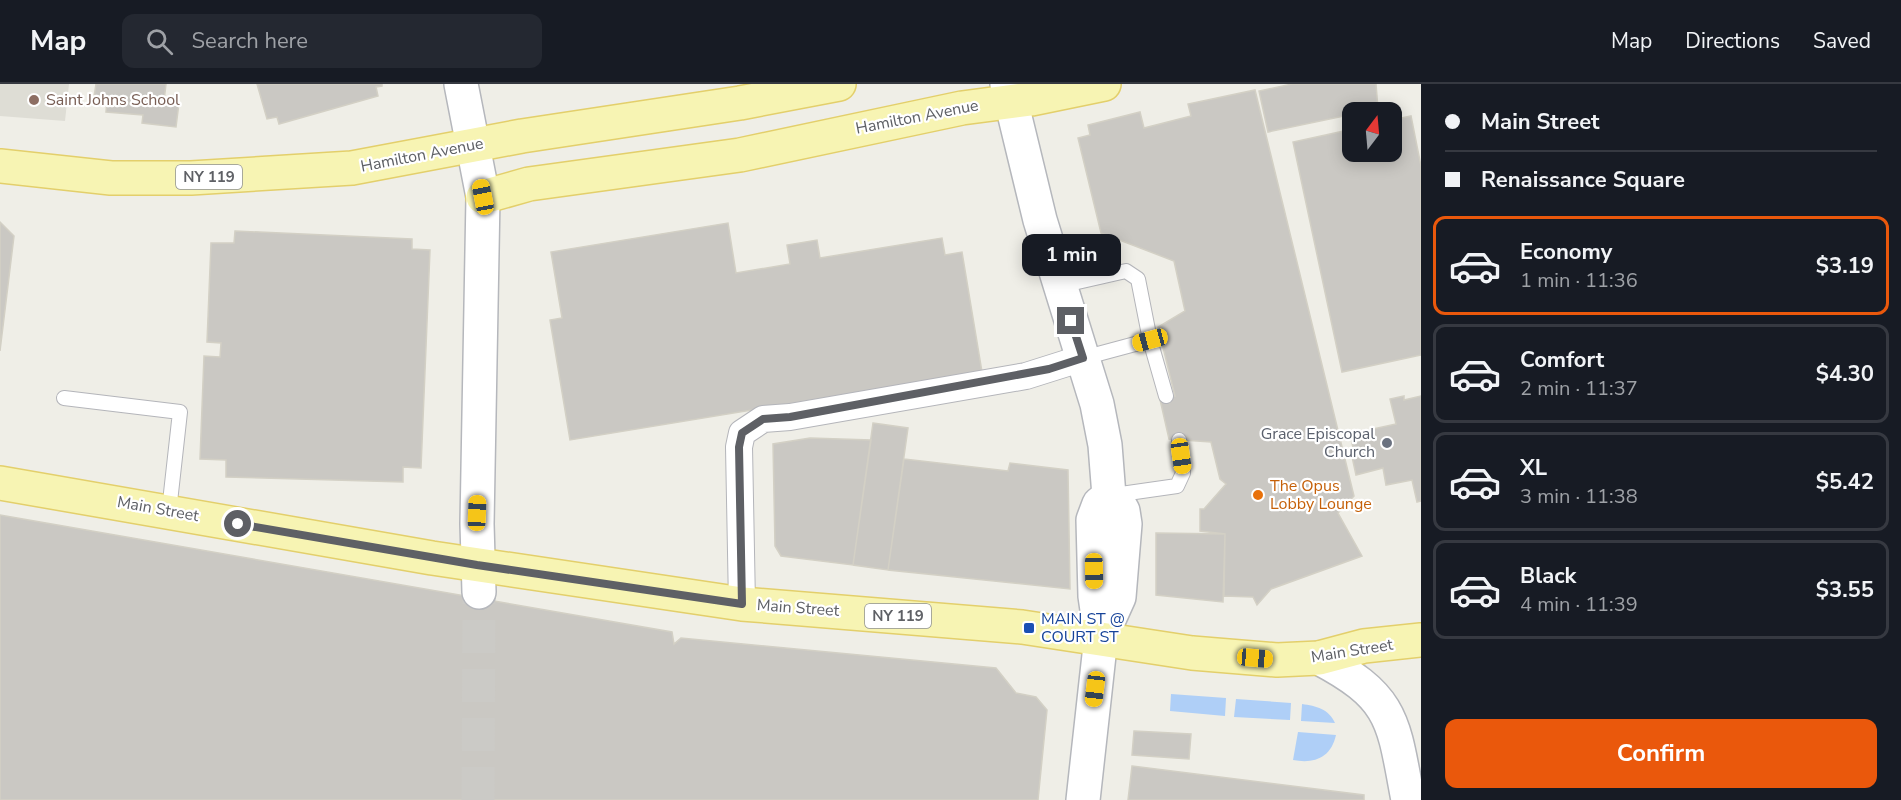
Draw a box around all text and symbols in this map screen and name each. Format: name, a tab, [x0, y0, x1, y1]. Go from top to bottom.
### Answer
search box	[122, 14, 542, 68]
text: Map	[30, 22, 86, 60]
icon: search	[143, 25, 176, 58]
text: Search here	[191, 26, 308, 56]
text: Map	[1611, 27, 1652, 55]
text: Directions	[1685, 27, 1780, 55]
text: Saved	[1813, 27, 1871, 55]
place label: Saint Johns School	[46, 89, 180, 111]
marker: Saint Johns School	[27, 93, 41, 107]
street label: Hamilton Avenue	[854, 94, 980, 140]
north arrow	[1342, 102, 1402, 162]
map controls	[1342, 102, 1402, 162]
text: Main Street	[1481, 107, 1599, 137]
street label: Hamilton Avenue	[359, 132, 485, 178]
road number: NY 119	[176, 165, 242, 189]
text: Renaissance Square	[1481, 165, 1685, 195]
car	[471, 178, 495, 216]
callout: 1 min	[1022, 234, 1120, 276]
text: Economy	[1520, 237, 1612, 267]
icon: car	[1448, 239, 1502, 293]
text: 1 min	[1046, 241, 1097, 268]
text: $3.19	[1816, 251, 1874, 281]
text: 1 min · 11:36	[1520, 267, 1638, 294]
route end	[1057, 307, 1084, 334]
car	[1130, 327, 1170, 353]
text: Comfort	[1520, 345, 1604, 375]
icon: car	[1448, 347, 1502, 401]
text: $4.30	[1816, 359, 1874, 389]
text: 2 min · 11:37	[1520, 375, 1638, 402]
place label: Grace Episcopal Church	[1261, 423, 1375, 463]
marker: Grace Episcopal Church	[1380, 436, 1394, 450]
car	[1170, 437, 1192, 475]
text: XL	[1520, 453, 1547, 483]
icon: car	[1448, 455, 1502, 509]
text: $5.42	[1816, 467, 1874, 497]
place label: The Opus Lobby Lounge	[1270, 475, 1372, 515]
text: 3 min · 11:38	[1520, 483, 1638, 510]
marker: The Opus Lobby Lounge	[1251, 488, 1265, 502]
street label: Main Street	[115, 491, 201, 527]
car	[467, 495, 487, 531]
route start	[224, 510, 251, 537]
car	[1085, 553, 1103, 589]
text: Black	[1520, 561, 1576, 591]
icon: car	[1448, 563, 1502, 617]
text: $3.55	[1816, 575, 1874, 605]
text: 4 min · 11:39	[1520, 591, 1638, 618]
street label: Main Street	[756, 594, 840, 622]
road number: NY 119	[865, 604, 931, 628]
place label: MAIN ST @ COURT ST	[1041, 608, 1125, 648]
marker: MAIN ST @ COURT ST	[1022, 621, 1036, 635]
street label: Main Street	[1309, 634, 1395, 668]
car	[1236, 647, 1274, 669]
car	[1084, 670, 1106, 708]
button: Confirm	[1445, 719, 1877, 788]

